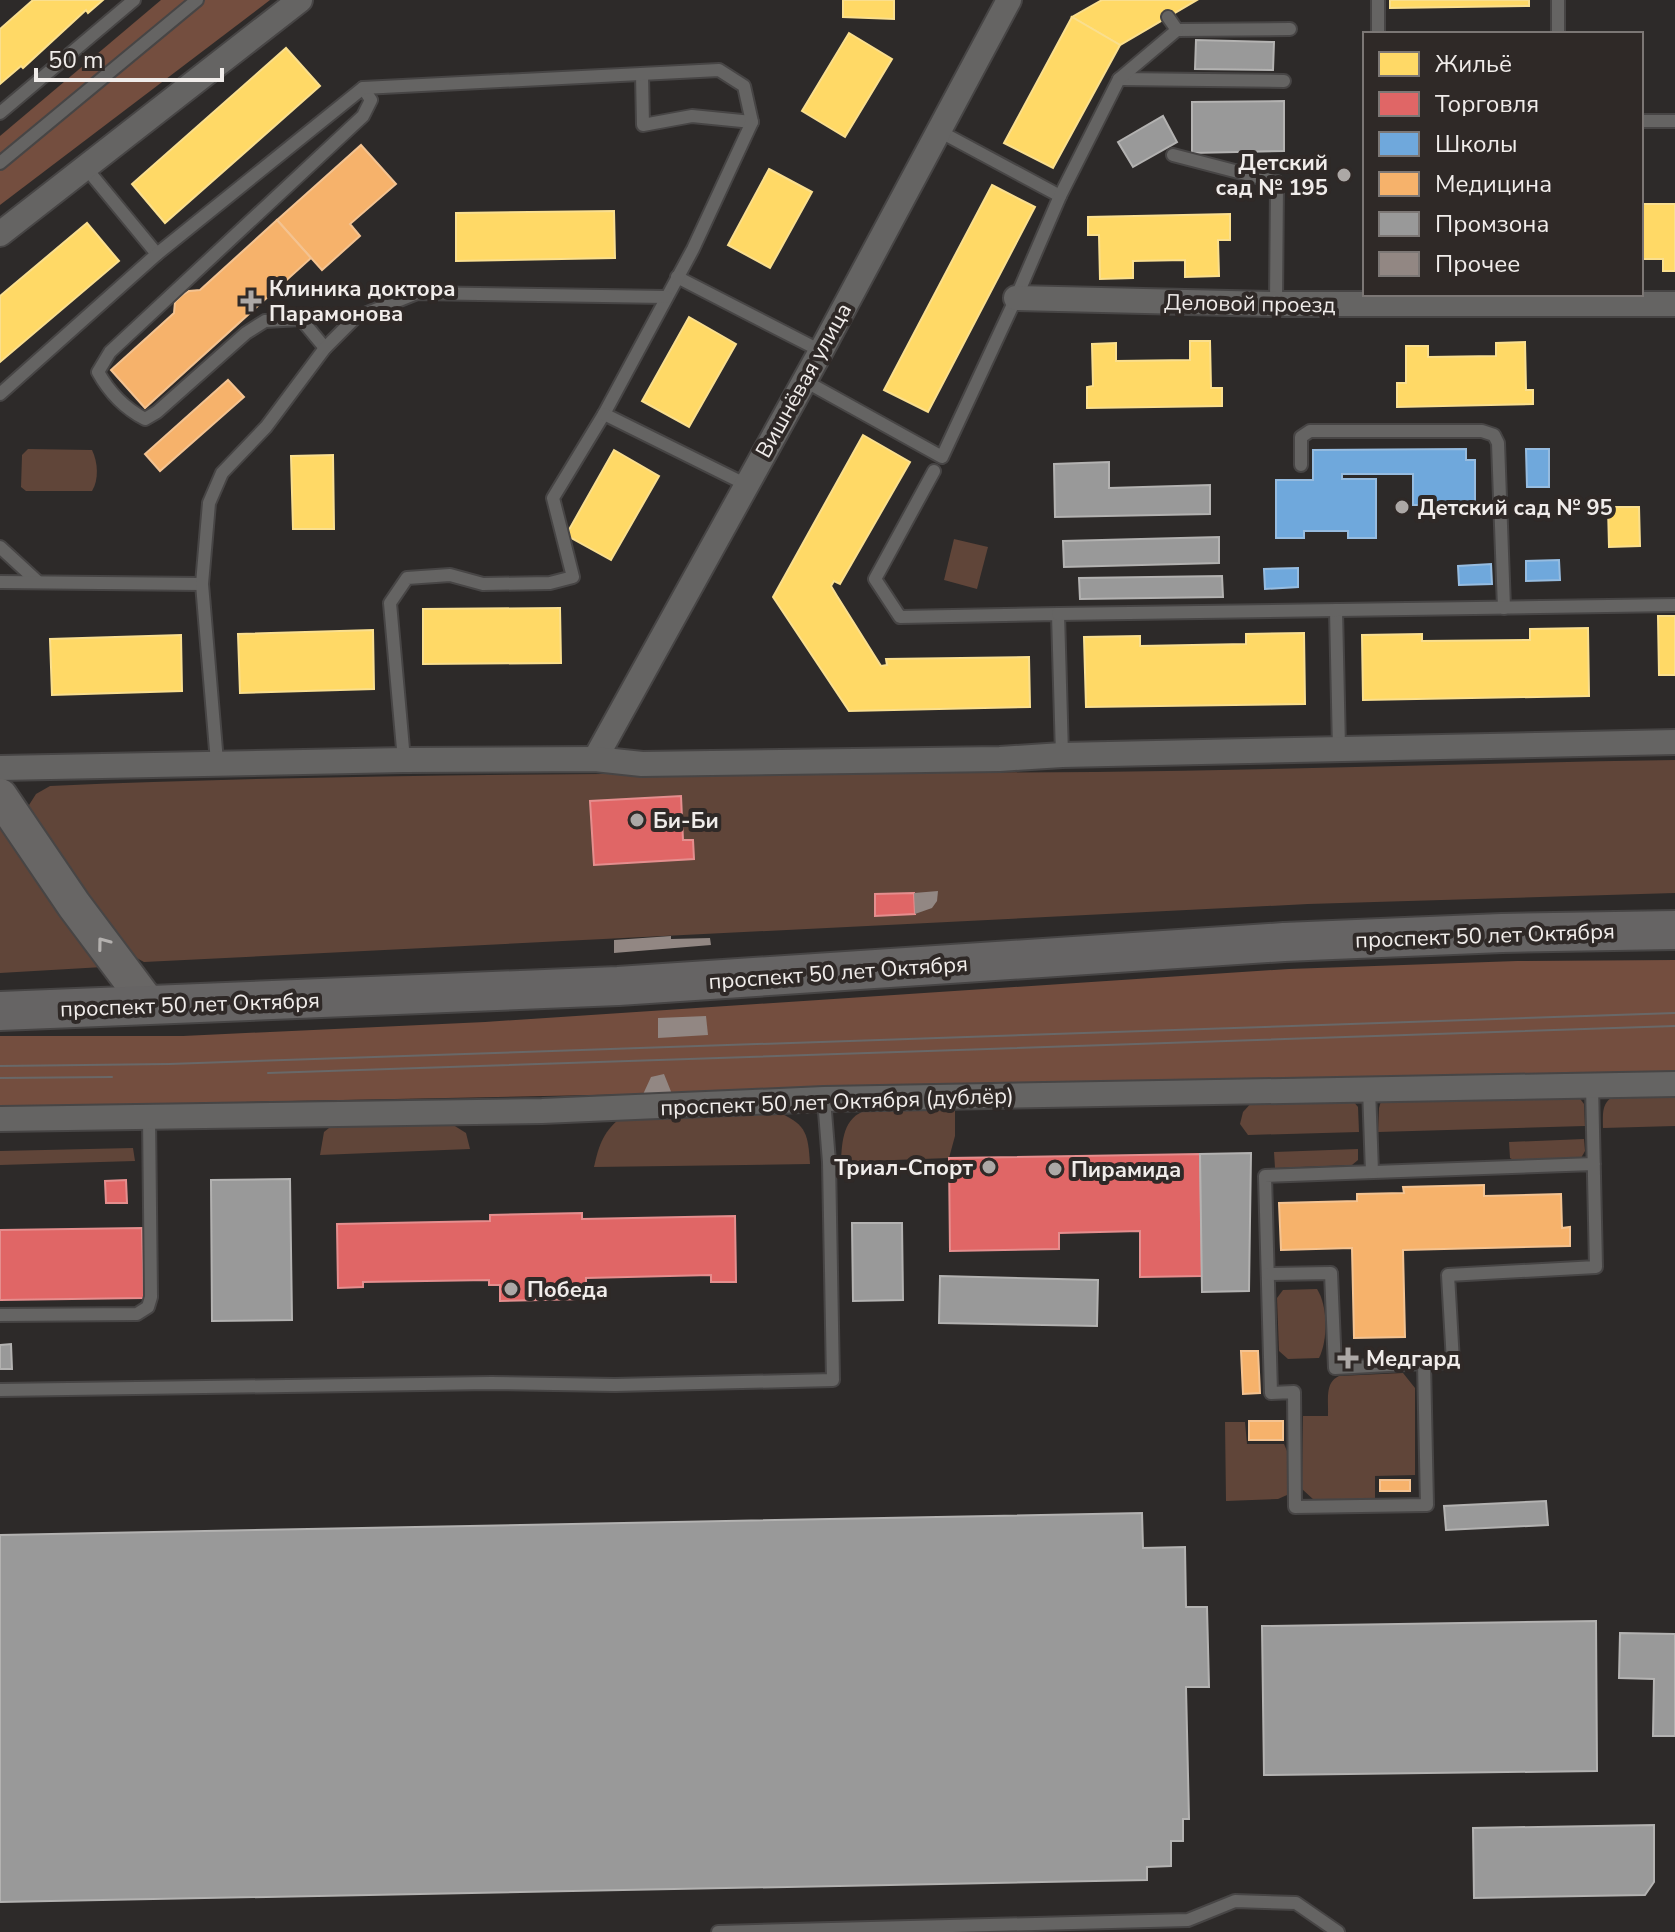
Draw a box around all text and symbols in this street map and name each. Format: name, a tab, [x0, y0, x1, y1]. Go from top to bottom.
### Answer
scale bar	[36, 32, 222, 82]
legend	[1363, 32, 1643, 296]
text: 50 m	[48, 44, 104, 76]
text: Жильё	[1435, 48, 1512, 80]
text: Торговля	[1435, 88, 1539, 120]
text: Школы	[1435, 128, 1518, 160]
place label: Детский сад № 195	[1216, 148, 1328, 203]
marker: Детский сад № 195	[1335, 166, 1353, 184]
text: Медицина	[1435, 168, 1552, 200]
text: Промзона	[1435, 208, 1549, 240]
text: Прочее	[1435, 248, 1520, 280]
place label: Клиника доктора Парамонова	[269, 274, 456, 329]
street label: Деловой проезд	[1164, 288, 1336, 320]
marker: Клиника доктора Парамонова	[240, 290, 262, 312]
street label: Вишнёвая улица	[749, 298, 859, 463]
place label: Детский сад № 95	[1418, 493, 1613, 523]
marker: Детский сад № 95	[1393, 498, 1411, 516]
place label: Би-Би	[653, 806, 719, 836]
marker: Би-Би	[628, 811, 646, 829]
street label: проспект 50 лет Октября	[1355, 916, 1615, 956]
one-way arrow	[98, 937, 112, 952]
street label: проспект 50 лет Октября	[707, 949, 969, 997]
street label: проспект 50 лет Октября	[60, 985, 320, 1025]
street label: проспект 50 лет Октября (дублёр)	[660, 1081, 1014, 1123]
place label: Триал-Спорт	[834, 1153, 974, 1183]
place label: Пирамида	[1071, 1155, 1181, 1185]
marker: Триал-Спорт	[980, 1158, 998, 1176]
marker: Пирамида	[1046, 1160, 1064, 1178]
place label: Победа	[527, 1275, 608, 1305]
marker: Победа	[502, 1280, 520, 1298]
place label: Медгард	[1366, 1344, 1461, 1374]
marker: Медгард	[1337, 1347, 1359, 1369]

